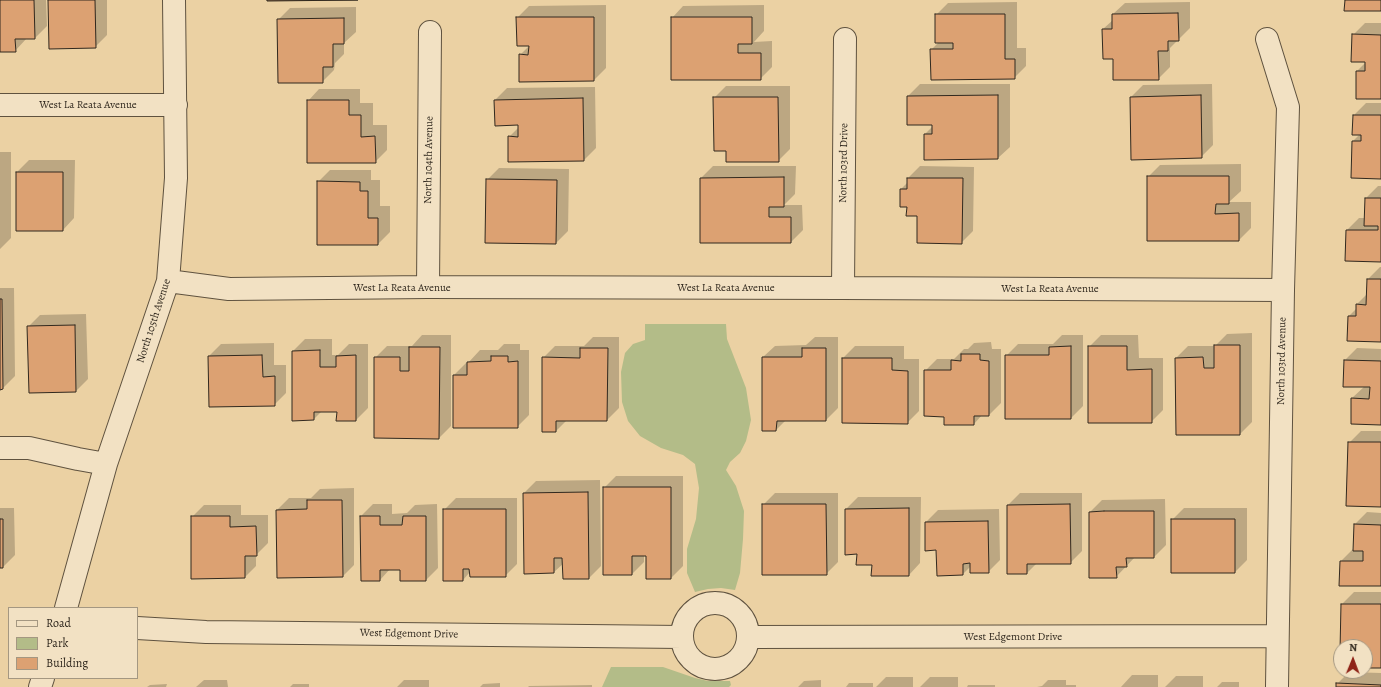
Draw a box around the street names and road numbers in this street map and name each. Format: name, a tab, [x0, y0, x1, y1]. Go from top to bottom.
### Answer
street label: West La Reata Avenue	[39, 98, 137, 112]
street label: North 104th Avenue	[422, 116, 436, 204]
street label: North 103rd Drive	[837, 123, 851, 203]
street label: North 105th Avenue	[134, 277, 174, 365]
street label: West La Reata Avenue	[353, 281, 451, 295]
street label: West La Reata Avenue	[677, 281, 775, 295]
street label: West La Reata Avenue	[1001, 282, 1099, 296]
street label: North 103rd Avenue	[1275, 317, 1289, 405]
street label: West Edgemont Drive	[360, 627, 458, 641]
street label: West Edgemont Drive	[964, 630, 1062, 644]

